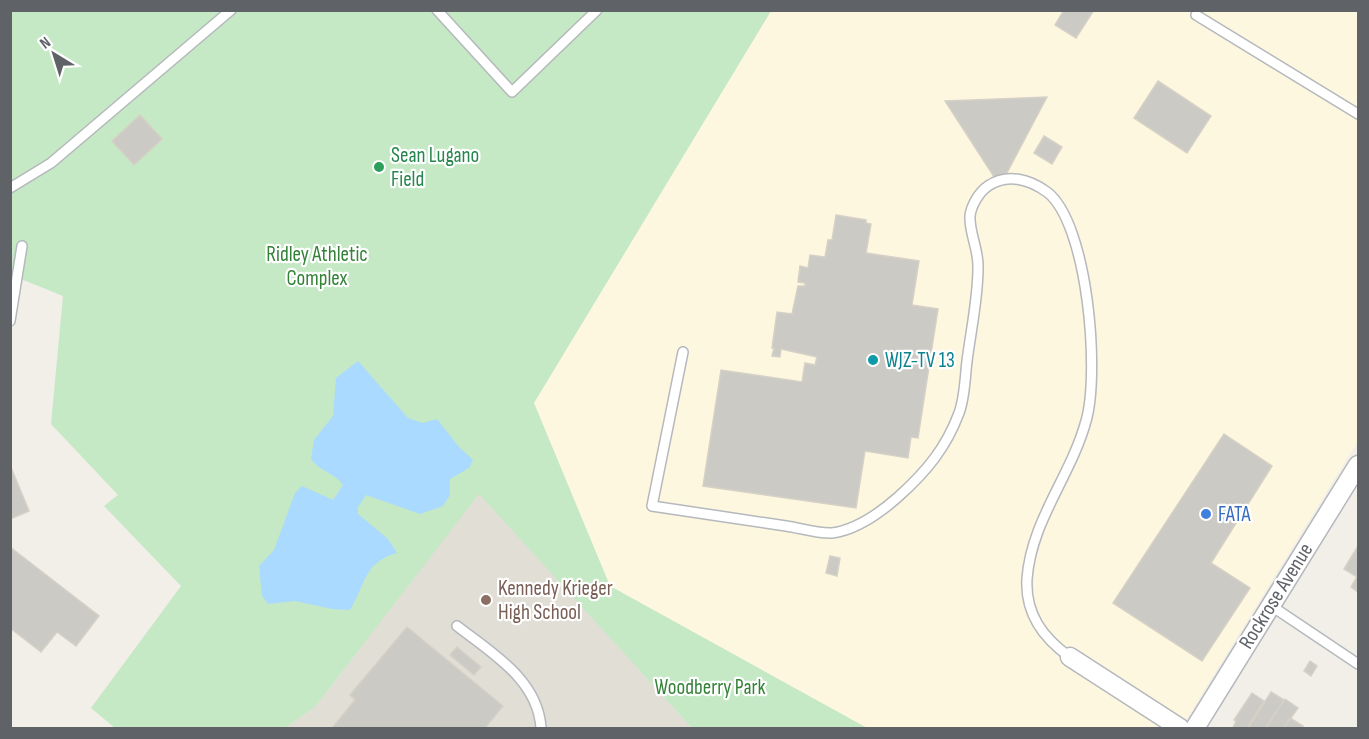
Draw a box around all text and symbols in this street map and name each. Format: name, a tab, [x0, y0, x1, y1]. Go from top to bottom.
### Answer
north arrow	[24, 24, 84, 84]
text: N	[36, 33, 55, 53]
place label: Sean Lugano Field	[391, 143, 479, 192]
marker: Sean Lugano Field	[372, 160, 386, 174]
park label: Ridley Athletic Complex	[266, 242, 368, 291]
place label: WJZ-TV 13	[885, 348, 955, 373]
marker: WJZ-TV 13	[866, 353, 880, 367]
place label: FATA	[1218, 502, 1252, 527]
marker: FATA	[1199, 507, 1213, 521]
street label: Rockrose Avenue	[1234, 539, 1318, 653]
place label: Kennedy Krieger High School	[498, 576, 613, 625]
marker: Kennedy Krieger High School	[479, 593, 493, 607]
park label: Woodberry Park	[654, 675, 766, 700]

